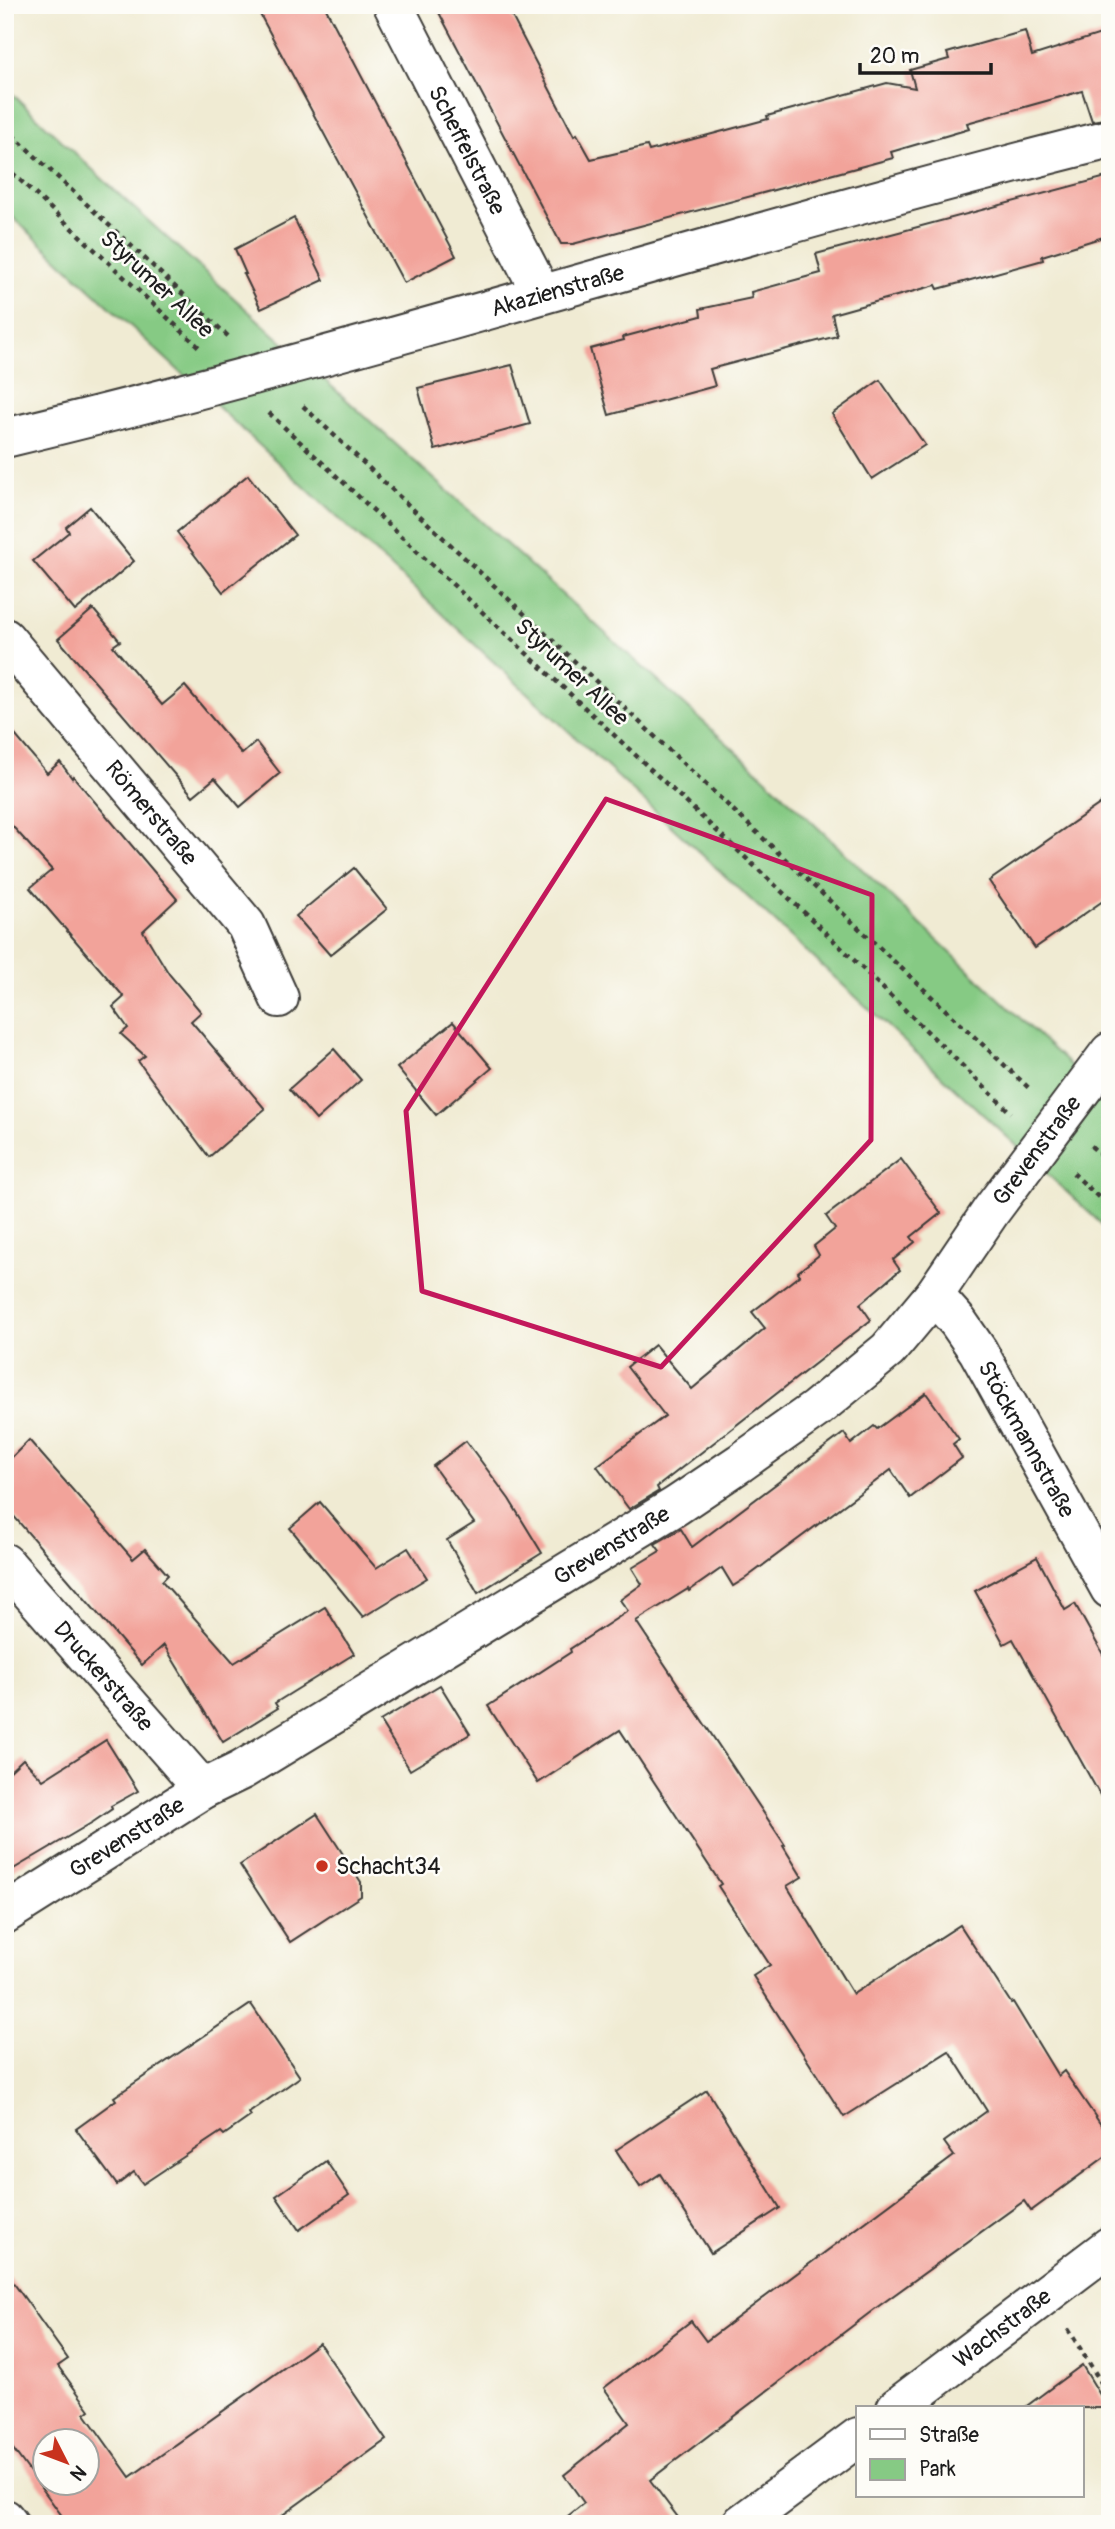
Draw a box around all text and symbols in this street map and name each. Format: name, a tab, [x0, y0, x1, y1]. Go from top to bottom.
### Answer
scale bar	[860, 32, 991, 76]
text: 20 m	[870, 43, 919, 70]
street label: Scheffelstraße	[422, 80, 513, 220]
street label: Styrumer Allee	[94, 224, 220, 345]
street label: Akazienstraße	[488, 257, 628, 323]
street label: Styrumer Allee	[509, 612, 635, 733]
street label: Römerstraße	[99, 754, 204, 872]
street label: Grevenstraße	[986, 1089, 1088, 1211]
street label: Stöckmannstraße	[972, 1355, 1082, 1523]
street label: Grevenstraße	[548, 1499, 675, 1592]
street label: Druckerstraße	[48, 1615, 160, 1738]
street label: Grevenstraße	[64, 1790, 190, 1884]
place label: Schacht34	[336, 1852, 441, 1881]
marker: Schacht34	[314, 1858, 330, 1874]
street label: Wachstraße	[947, 2281, 1057, 2374]
legend	[856, 2406, 1084, 2498]
text: Straße	[919, 2422, 979, 2449]
north arrow	[32, 2428, 102, 2498]
text: Park	[919, 2456, 956, 2483]
text: N	[65, 2460, 91, 2486]

